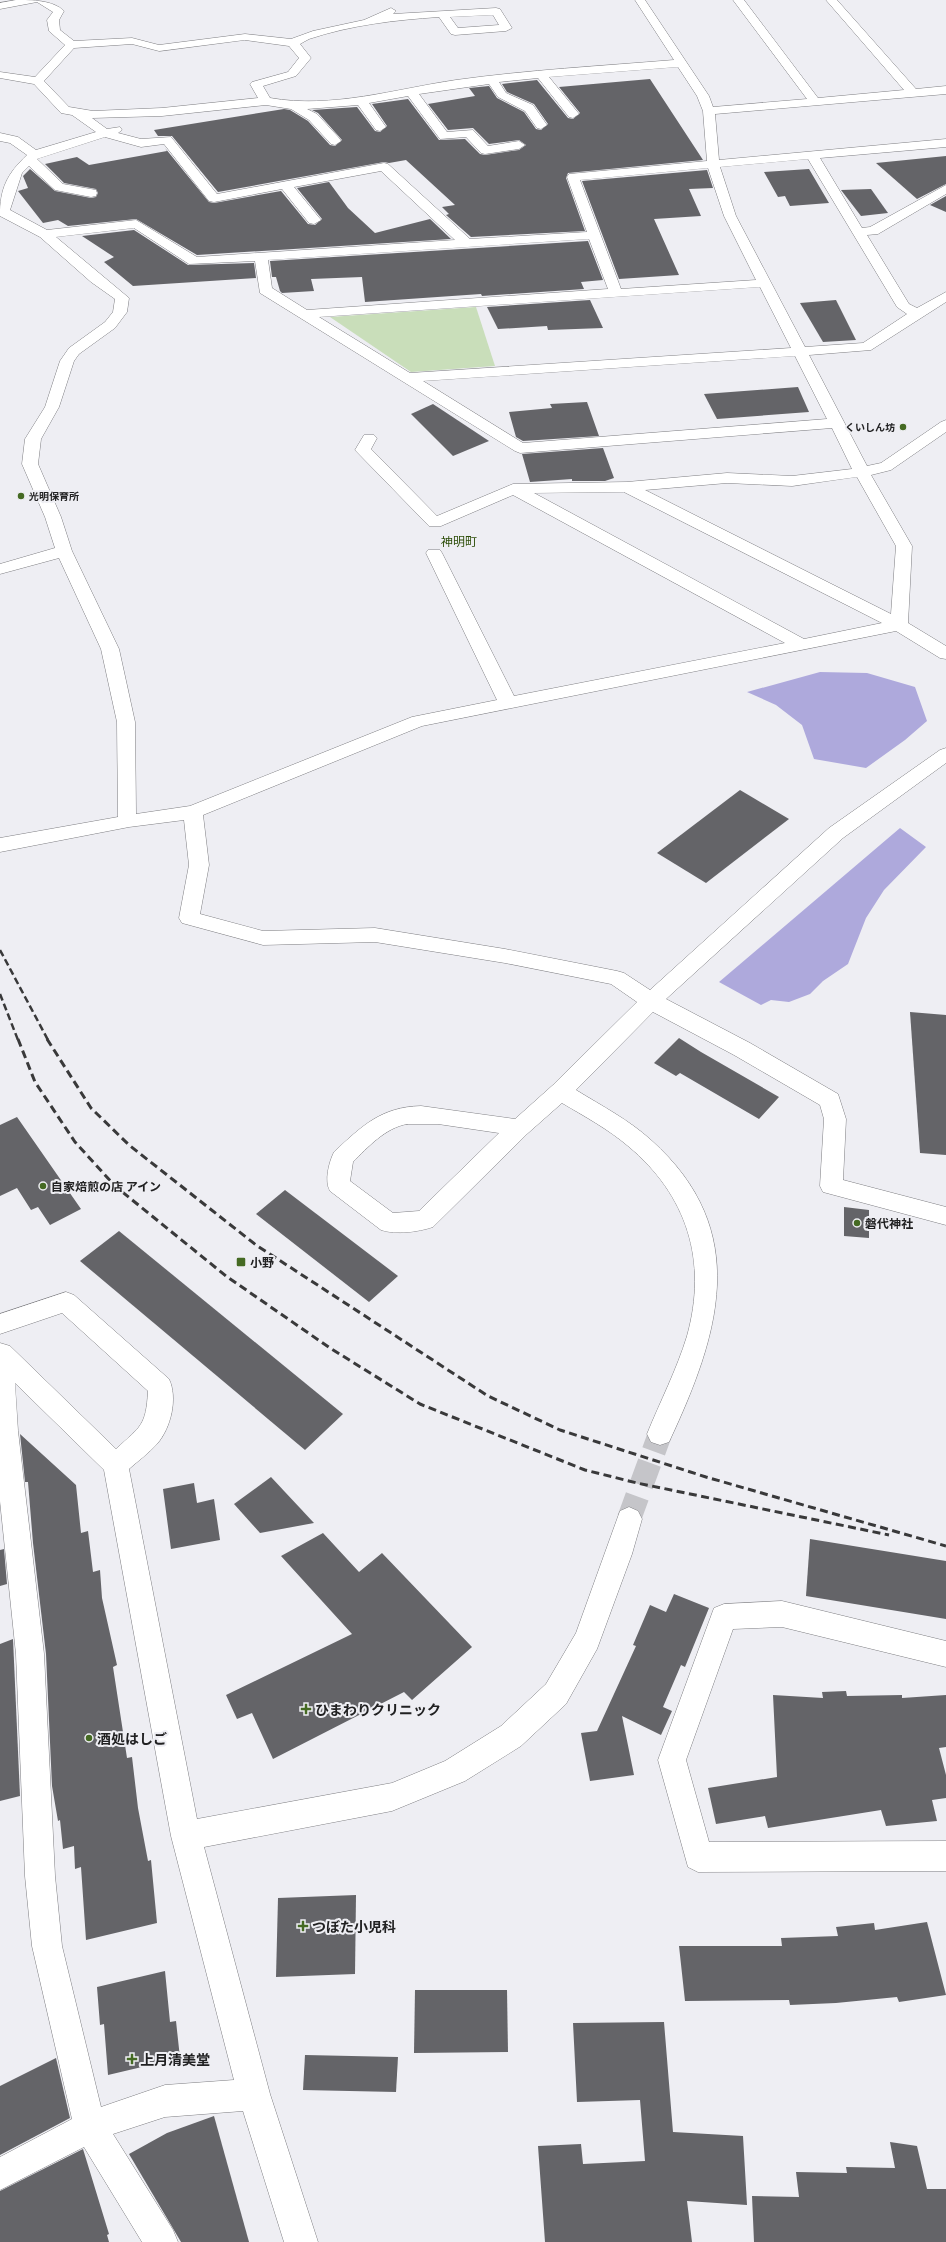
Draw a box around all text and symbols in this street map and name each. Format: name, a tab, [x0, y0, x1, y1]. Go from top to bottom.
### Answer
place label: くいしん坊	[845, 420, 895, 435]
marker: くいしん坊	[898, 422, 908, 432]
place label: 光明保育所	[29, 489, 79, 504]
marker: 光明保育所	[16, 491, 26, 501]
district label: 神明町	[441, 532, 477, 551]
place label: 自家焙煎の店 アイン	[51, 1177, 161, 1196]
marker: 自家焙煎の店 アイン	[38, 1181, 48, 1191]
place label: 磐代神社	[865, 1214, 913, 1233]
marker: 磐代神社	[852, 1218, 862, 1228]
place label: 小野	[250, 1253, 274, 1272]
marker: 小野	[235, 1256, 247, 1268]
place label: ひまわりクリニック	[315, 1699, 441, 1720]
marker: ひまわりクリニック	[300, 1703, 312, 1715]
place label: 酒処はしご	[97, 1728, 167, 1749]
marker: 酒処はしご	[84, 1733, 94, 1743]
place label: つぼた小児科	[312, 1916, 396, 1937]
marker: つぼた小児科	[297, 1920, 309, 1932]
place label: 上月清美堂	[140, 2049, 210, 2070]
marker: 上月清美堂	[127, 2054, 137, 2064]

